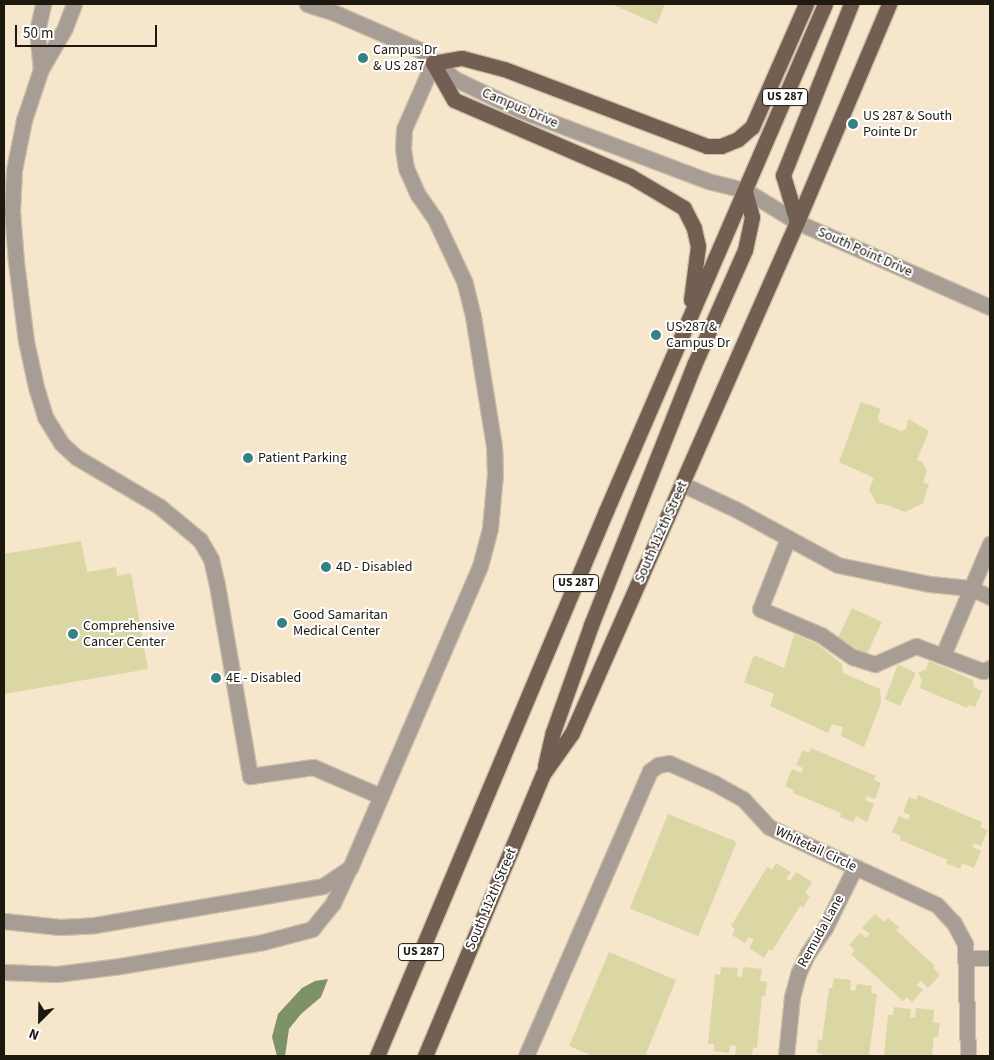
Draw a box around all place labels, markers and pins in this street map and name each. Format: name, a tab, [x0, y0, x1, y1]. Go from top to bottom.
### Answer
place label: Campus Dr & US 287	[373, 42, 437, 74]
marker: Campus Dr & US 287	[357, 52, 369, 64]
place label: US 287 & South Pointe Dr	[863, 108, 952, 140]
marker: US 287 & South Pointe Dr	[847, 118, 859, 130]
place label: US 287 & Campus Dr	[666, 319, 730, 352]
marker: US 287 & Campus Dr	[650, 329, 662, 341]
place label: Patient Parking	[258, 450, 347, 466]
marker: Patient Parking	[242, 452, 254, 464]
place label: 4D - Disabled	[336, 559, 413, 575]
marker: 4D - Disabled	[320, 561, 332, 573]
place label: Good Samaritan Medical Center	[293, 607, 388, 640]
marker: Good Samaritan Medical Center	[275, 616, 289, 630]
place label: Comprehensive Cancer Center	[83, 618, 175, 650]
marker: Comprehensive Cancer Center	[67, 628, 79, 640]
place label: 4E - Disabled	[226, 670, 301, 686]
marker: 4E - Disabled	[210, 672, 222, 684]

